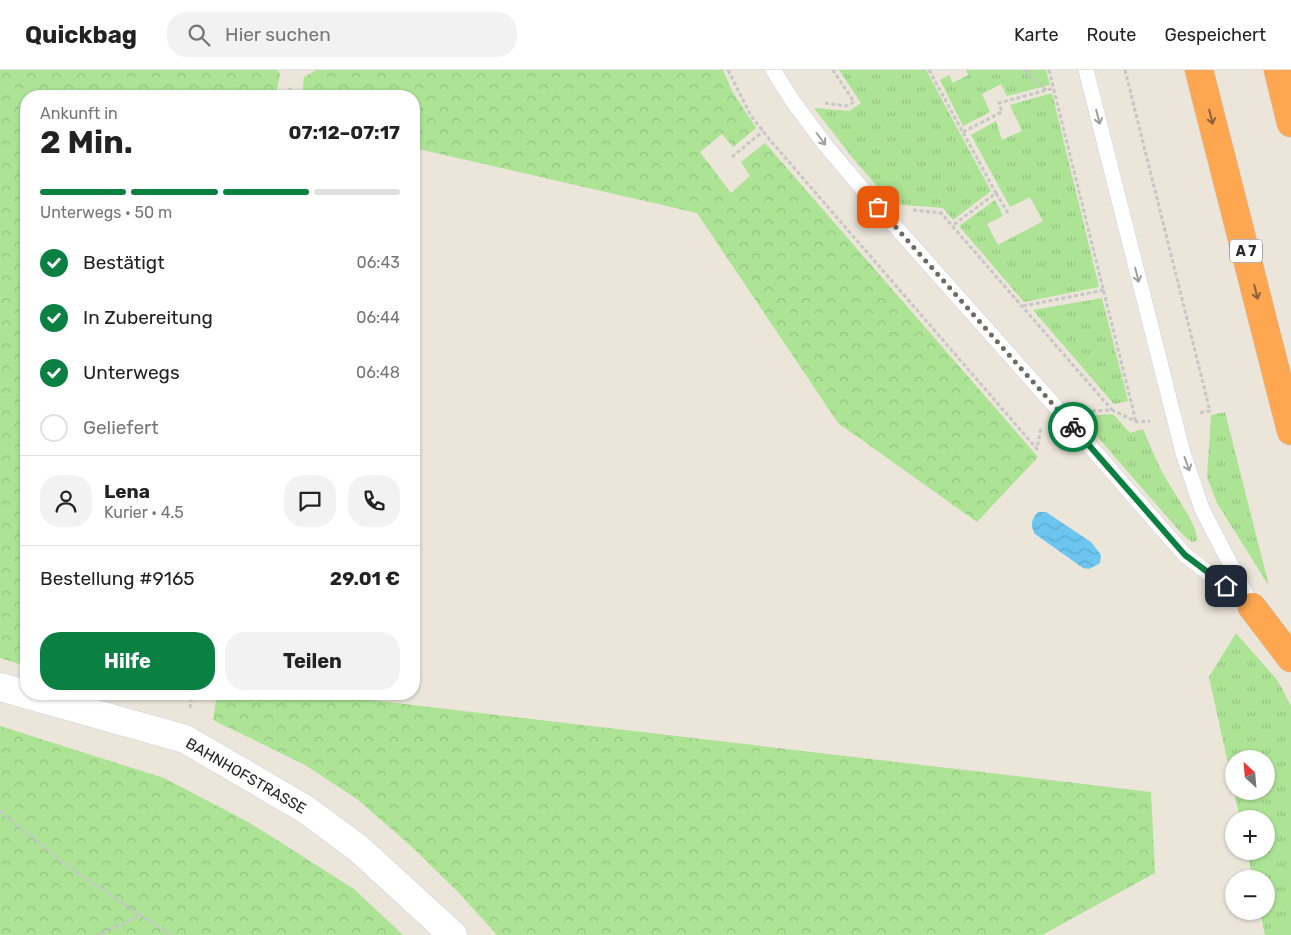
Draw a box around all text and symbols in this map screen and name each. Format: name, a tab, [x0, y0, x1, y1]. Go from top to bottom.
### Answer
search box	[167, 12, 517, 57]
text: Quickbag	[25, 21, 137, 49]
icon: search	[185, 21, 213, 49]
text: Hier suchen	[225, 23, 331, 46]
text: Karte	[1014, 24, 1058, 46]
text: Route	[1086, 24, 1136, 46]
text: Gespeichert	[1164, 24, 1266, 46]
text: Ankunft in	[40, 104, 118, 123]
one-way arrow	[1094, 109, 1103, 125]
one-way arrow	[1207, 109, 1217, 125]
text: 07:12–07:17	[289, 121, 400, 144]
text: 2 Min.	[40, 123, 133, 161]
one-way arrow	[816, 132, 826, 146]
pin	[857, 186, 899, 228]
icon: bag	[864, 193, 892, 221]
text: Unterwegs · 50 m	[40, 203, 172, 222]
road number: A 7	[1230, 240, 1262, 262]
icon: check	[40, 249, 68, 277]
text: Bestätigt	[83, 251, 165, 274]
text: 06:43	[357, 253, 400, 272]
one-way arrow	[1133, 267, 1142, 283]
one-way arrow	[1252, 283, 1261, 299]
icon: check	[40, 304, 68, 332]
text: In Zubereitung	[83, 306, 213, 329]
text: 06:44	[356, 308, 400, 327]
icon: check	[40, 359, 68, 387]
text: Unterwegs	[83, 361, 180, 384]
text: 06:48	[356, 363, 400, 382]
courier	[1048, 402, 1098, 452]
icon: bike	[1059, 413, 1087, 441]
text: Geliefert	[83, 416, 159, 439]
one-way arrow	[1182, 456, 1192, 472]
button: person	[40, 475, 92, 527]
button: chat	[284, 475, 336, 527]
button: phone	[348, 475, 400, 527]
text: Lena	[104, 480, 150, 503]
text: Kurier · 4.5	[104, 503, 184, 522]
pin	[1205, 565, 1247, 607]
text: Bestellung #9165	[40, 567, 195, 590]
text: 29.01 €	[330, 567, 400, 590]
icon: home	[1212, 572, 1240, 600]
button: Hilfe	[40, 632, 215, 690]
button: Teilen	[225, 632, 400, 690]
street label: BAHNHOFSTRASSE	[183, 734, 309, 818]
north arrow	[1225, 750, 1275, 800]
map controls	[1225, 750, 1275, 920]
button: +	[1225, 810, 1275, 860]
button: −	[1225, 870, 1275, 920]

